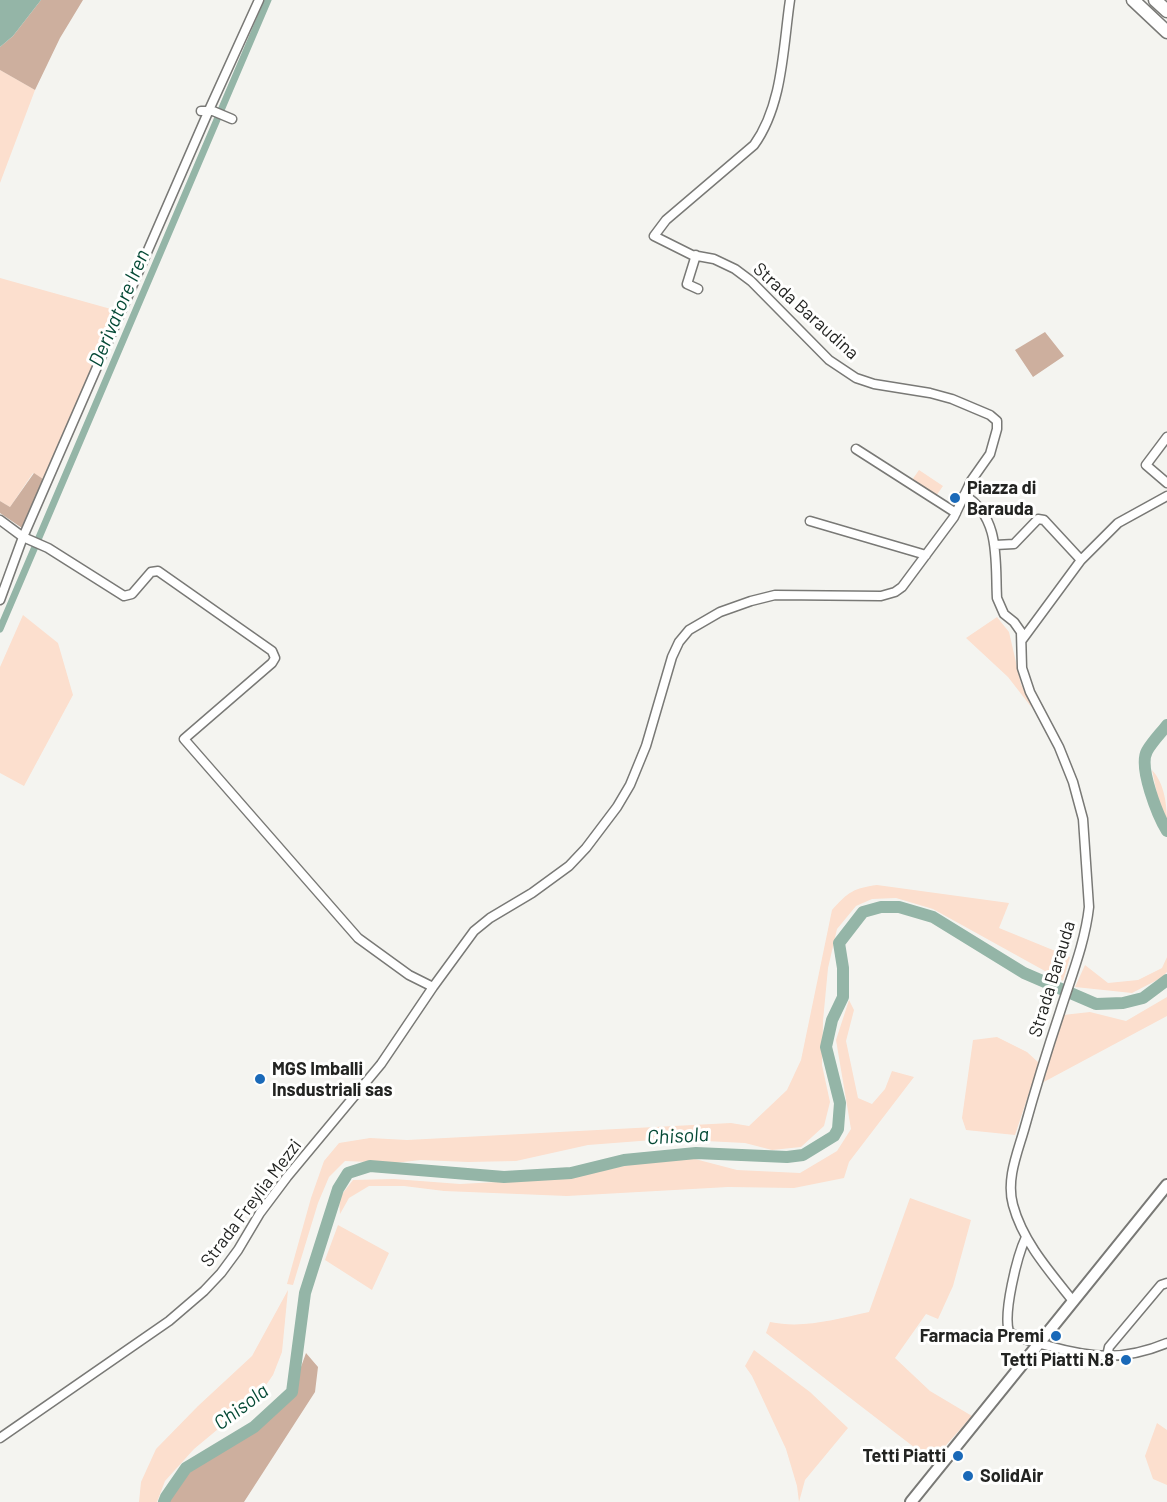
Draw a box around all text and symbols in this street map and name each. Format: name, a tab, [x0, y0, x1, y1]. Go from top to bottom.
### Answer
water label: Derivatore Iren	[84, 246, 154, 370]
street label: Strada Baraudina	[749, 258, 863, 364]
place label: Piazza di Barauda	[967, 477, 1036, 520]
marker: Piazza di Barauda	[948, 491, 962, 505]
street label: Strada Barauda	[1024, 918, 1080, 1040]
place label: MGS Imballi Insdustriali sas	[272, 1058, 393, 1100]
marker: MGS Imballi Insdustriali sas	[253, 1072, 267, 1086]
water label: Chisola	[646, 1122, 710, 1150]
street label: Strada Freylia Mezzi	[196, 1135, 306, 1271]
place label: Farmacia Premi	[920, 1325, 1044, 1347]
marker: Farmacia Premi	[1049, 1329, 1063, 1343]
place label: Tetti Piatti N.8	[1000, 1349, 1114, 1371]
marker: Tetti Piatti N.8	[1119, 1353, 1133, 1367]
water label: Chisola	[209, 1379, 273, 1435]
place label: Tetti Piatti	[863, 1445, 946, 1467]
marker: Tetti Piatti	[951, 1449, 965, 1463]
place label: SolidAir	[980, 1465, 1043, 1487]
marker: SolidAir	[961, 1469, 975, 1483]

